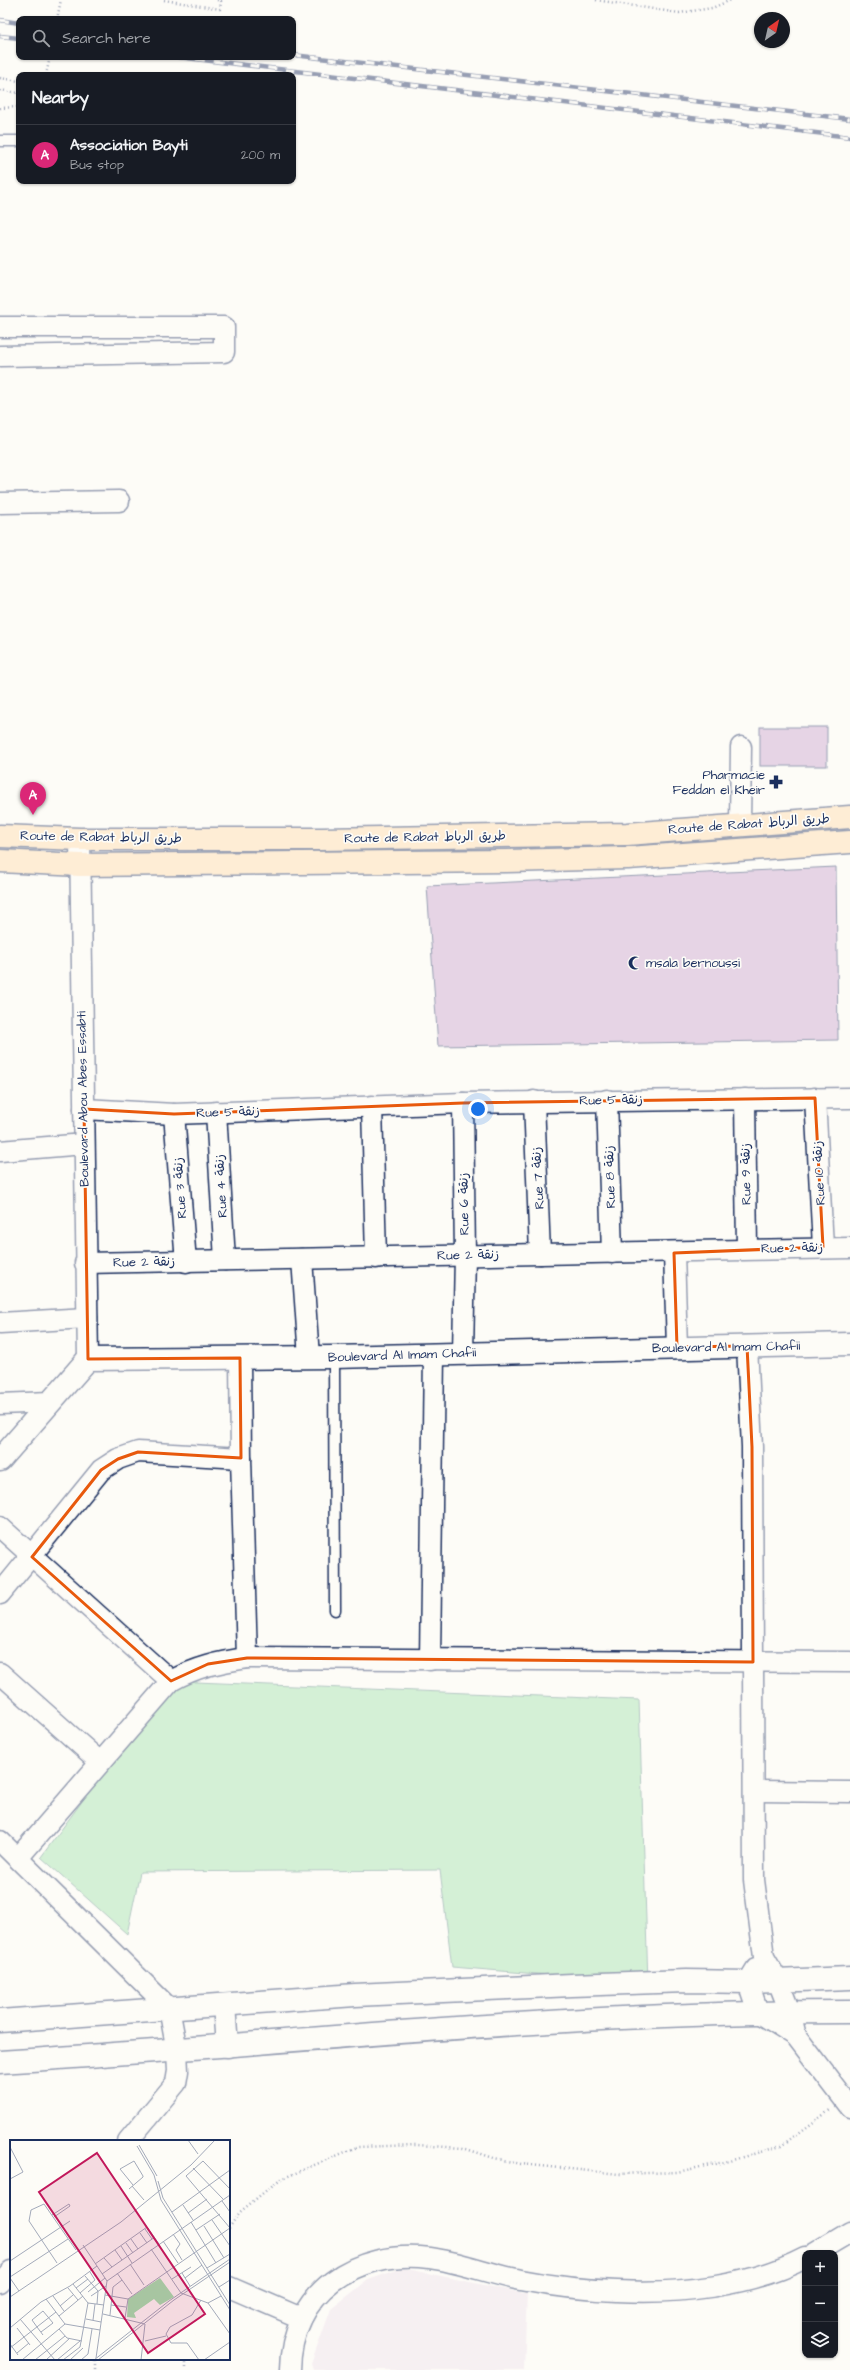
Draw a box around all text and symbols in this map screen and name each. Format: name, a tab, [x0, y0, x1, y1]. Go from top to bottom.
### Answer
north arrow	[754, 12, 790, 48]
search box	[16, 16, 296, 60]
icon: search	[30, 27, 52, 49]
text: Search here	[62, 28, 151, 49]
text: Nearby	[32, 86, 89, 110]
text: Association Bayti	[70, 135, 188, 156]
text: A	[41, 146, 49, 164]
text: 200 m	[241, 146, 280, 164]
text: Bus stop	[70, 156, 124, 174]
place label: Pharmacie Feddan el Kheir	[673, 766, 765, 799]
pharmacy icon: Pharmacie Feddan el Kheir	[768, 774, 784, 790]
pin: A	[20, 782, 46, 815]
street label: Route de Rabat طريق الرباط	[668, 809, 830, 839]
street label: Route de Rabat طريق الرباط	[20, 827, 182, 847]
street label: Route de Rabat طريق الرباط	[344, 827, 506, 847]
place label: msala bernoussi	[646, 954, 740, 972]
mosque icon: msala bernoussi	[627, 955, 643, 971]
street label: Boulevard Abou Abes Essabti	[72, 1011, 94, 1187]
street label: Rue 5 زنقة	[579, 1090, 643, 1110]
your location	[468, 1099, 488, 1119]
street label: Rue 5 زنقة	[196, 1102, 260, 1122]
street label: Rue 10 زنقة	[808, 1140, 830, 1206]
street label: Rue 9 زنقة	[736, 1143, 756, 1205]
street label: Rue 8 زنقة	[600, 1145, 620, 1209]
street label: Rue 7 زنقة	[527, 1146, 549, 1210]
street label: Rue 4 زنقة	[210, 1154, 232, 1218]
street label: Rue 3 زنقة	[169, 1157, 191, 1219]
street label: Rue 6 زنقة	[454, 1172, 474, 1236]
street label: Rue 2 زنقة	[761, 1238, 823, 1258]
street label: Rue 2 زنقة	[437, 1245, 499, 1265]
street label: Rue 2 زنقة	[113, 1252, 175, 1272]
street label: Boulevard Al Imam Chafii	[652, 1337, 800, 1357]
street label: Boulevard Al Imam Chafii	[328, 1343, 476, 1367]
inset map	[10, 2140, 230, 2360]
map controls	[802, 2250, 838, 2358]
button: +	[802, 2250, 838, 2286]
button: −	[802, 2286, 838, 2322]
button: layers	[802, 2322, 838, 2358]

